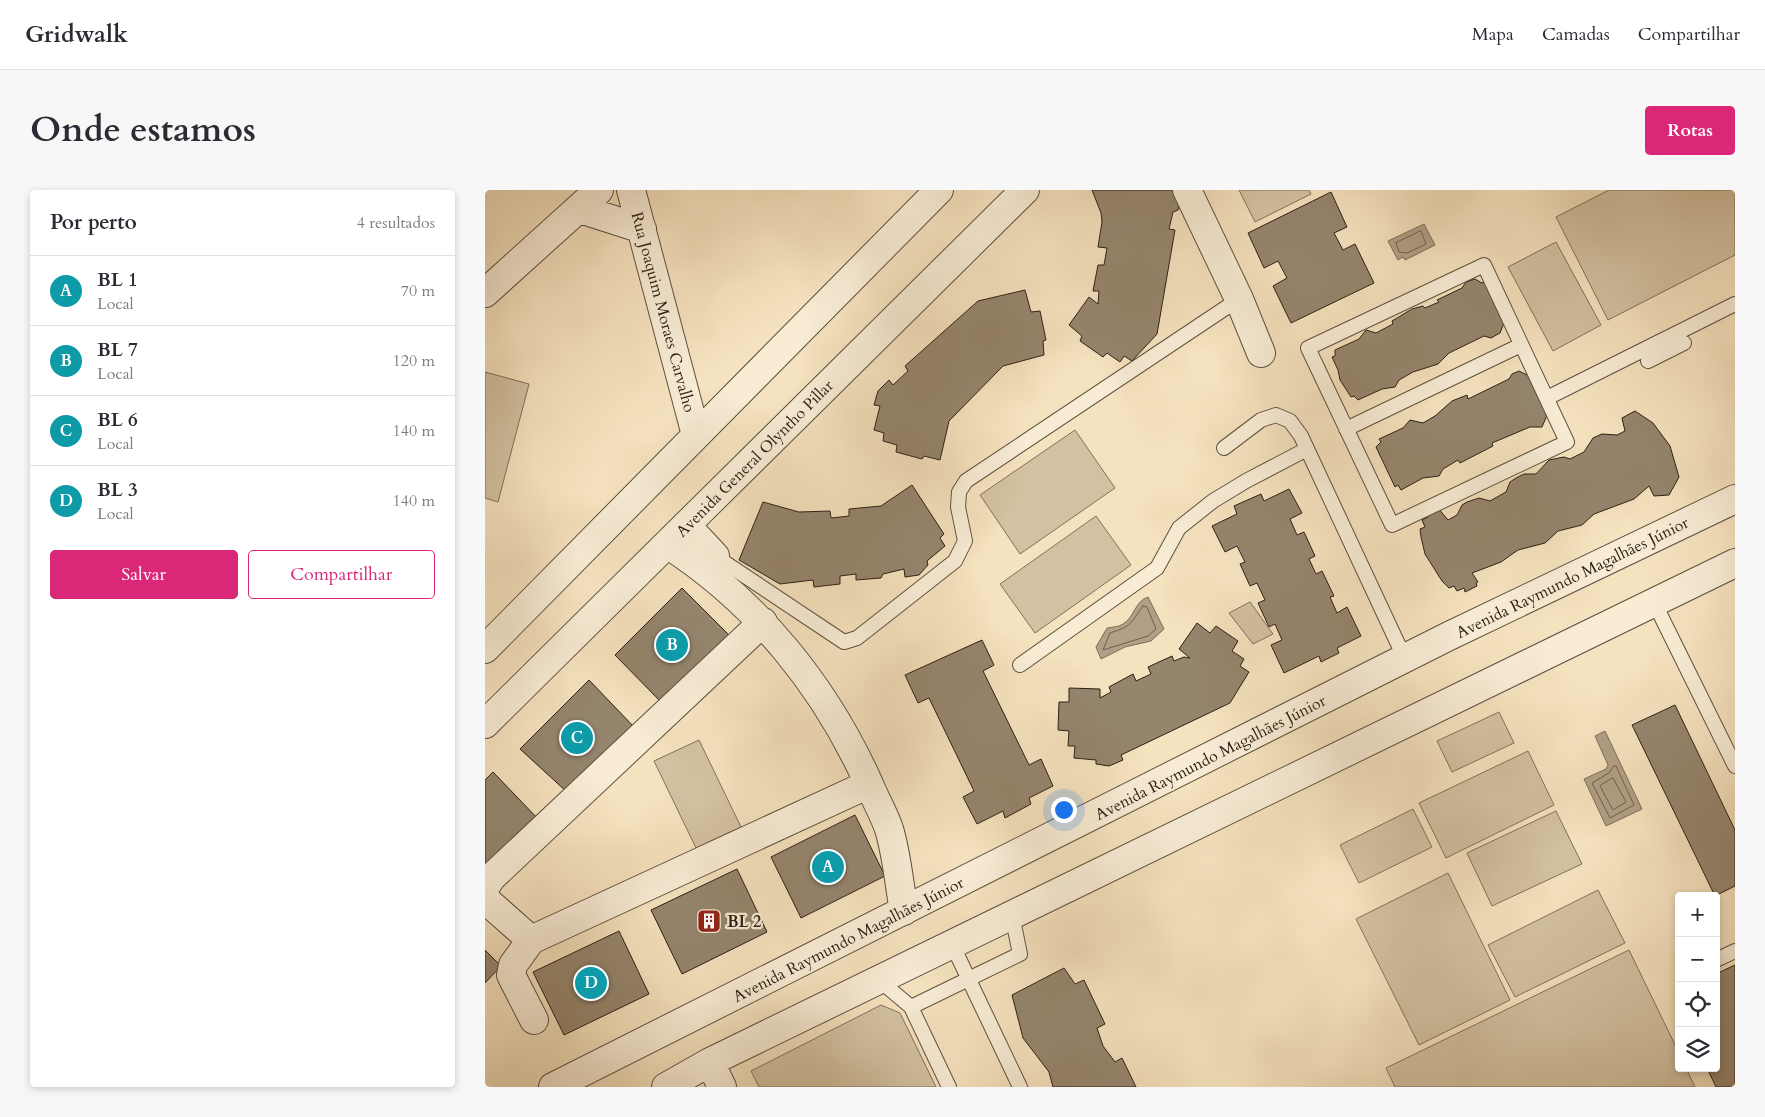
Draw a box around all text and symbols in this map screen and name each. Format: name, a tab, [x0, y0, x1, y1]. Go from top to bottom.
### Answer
text: Gridwalk	[25, 18, 128, 51]
text: Mapa	[1472, 22, 1514, 47]
text: Camadas	[1542, 22, 1610, 47]
text: Compartilhar	[1638, 22, 1740, 47]
text: Onde estamos	[30, 106, 256, 154]
button: Rotas	[1645, 106, 1735, 155]
text: Por perto	[50, 208, 137, 237]
street label: Rua Joaquim Moraes Carvalho	[626, 210, 700, 415]
text: 4 resultados	[357, 212, 435, 234]
text: BL 1	[97, 267, 138, 293]
text: A	[60, 280, 72, 302]
text: 70 m	[401, 280, 435, 302]
text: Local	[97, 293, 134, 315]
text: BL 7	[97, 337, 138, 363]
text: B	[60, 350, 72, 372]
text: 120 m	[393, 350, 435, 372]
text: Local	[97, 363, 134, 385]
street label: Avenida General Olyntho Pillar	[671, 375, 838, 542]
text: BL 6	[97, 407, 138, 433]
text: C	[60, 420, 72, 442]
text: 140 m	[393, 420, 435, 442]
text: Local	[97, 433, 134, 455]
text: BL 3	[97, 477, 138, 503]
text: D	[59, 490, 73, 512]
text: 140 m	[393, 490, 435, 512]
text: Local	[97, 503, 134, 525]
street label: Avenida Raymundo Magalhães Júnior	[1452, 512, 1693, 644]
button: Salvar	[50, 550, 238, 599]
button: Compartilhar	[248, 550, 435, 599]
pin: B	[656, 626, 688, 664]
street label: Avenida Raymundo Magalhães Júnior	[1091, 690, 1330, 826]
pin: C	[561, 719, 593, 757]
your location	[1051, 797, 1077, 823]
pin: A	[812, 848, 844, 886]
street label: Avenida Raymundo Magalhães Júnior	[729, 872, 968, 1008]
map controls	[1675, 892, 1720, 1072]
button: +	[1675, 892, 1720, 937]
building icon: BL 2	[696, 908, 722, 934]
place label: BL 2	[727, 911, 761, 933]
button: −	[1675, 937, 1720, 982]
pin: D	[575, 964, 607, 1002]
button: locate	[1675, 982, 1720, 1027]
button: layers	[1675, 1027, 1720, 1072]

